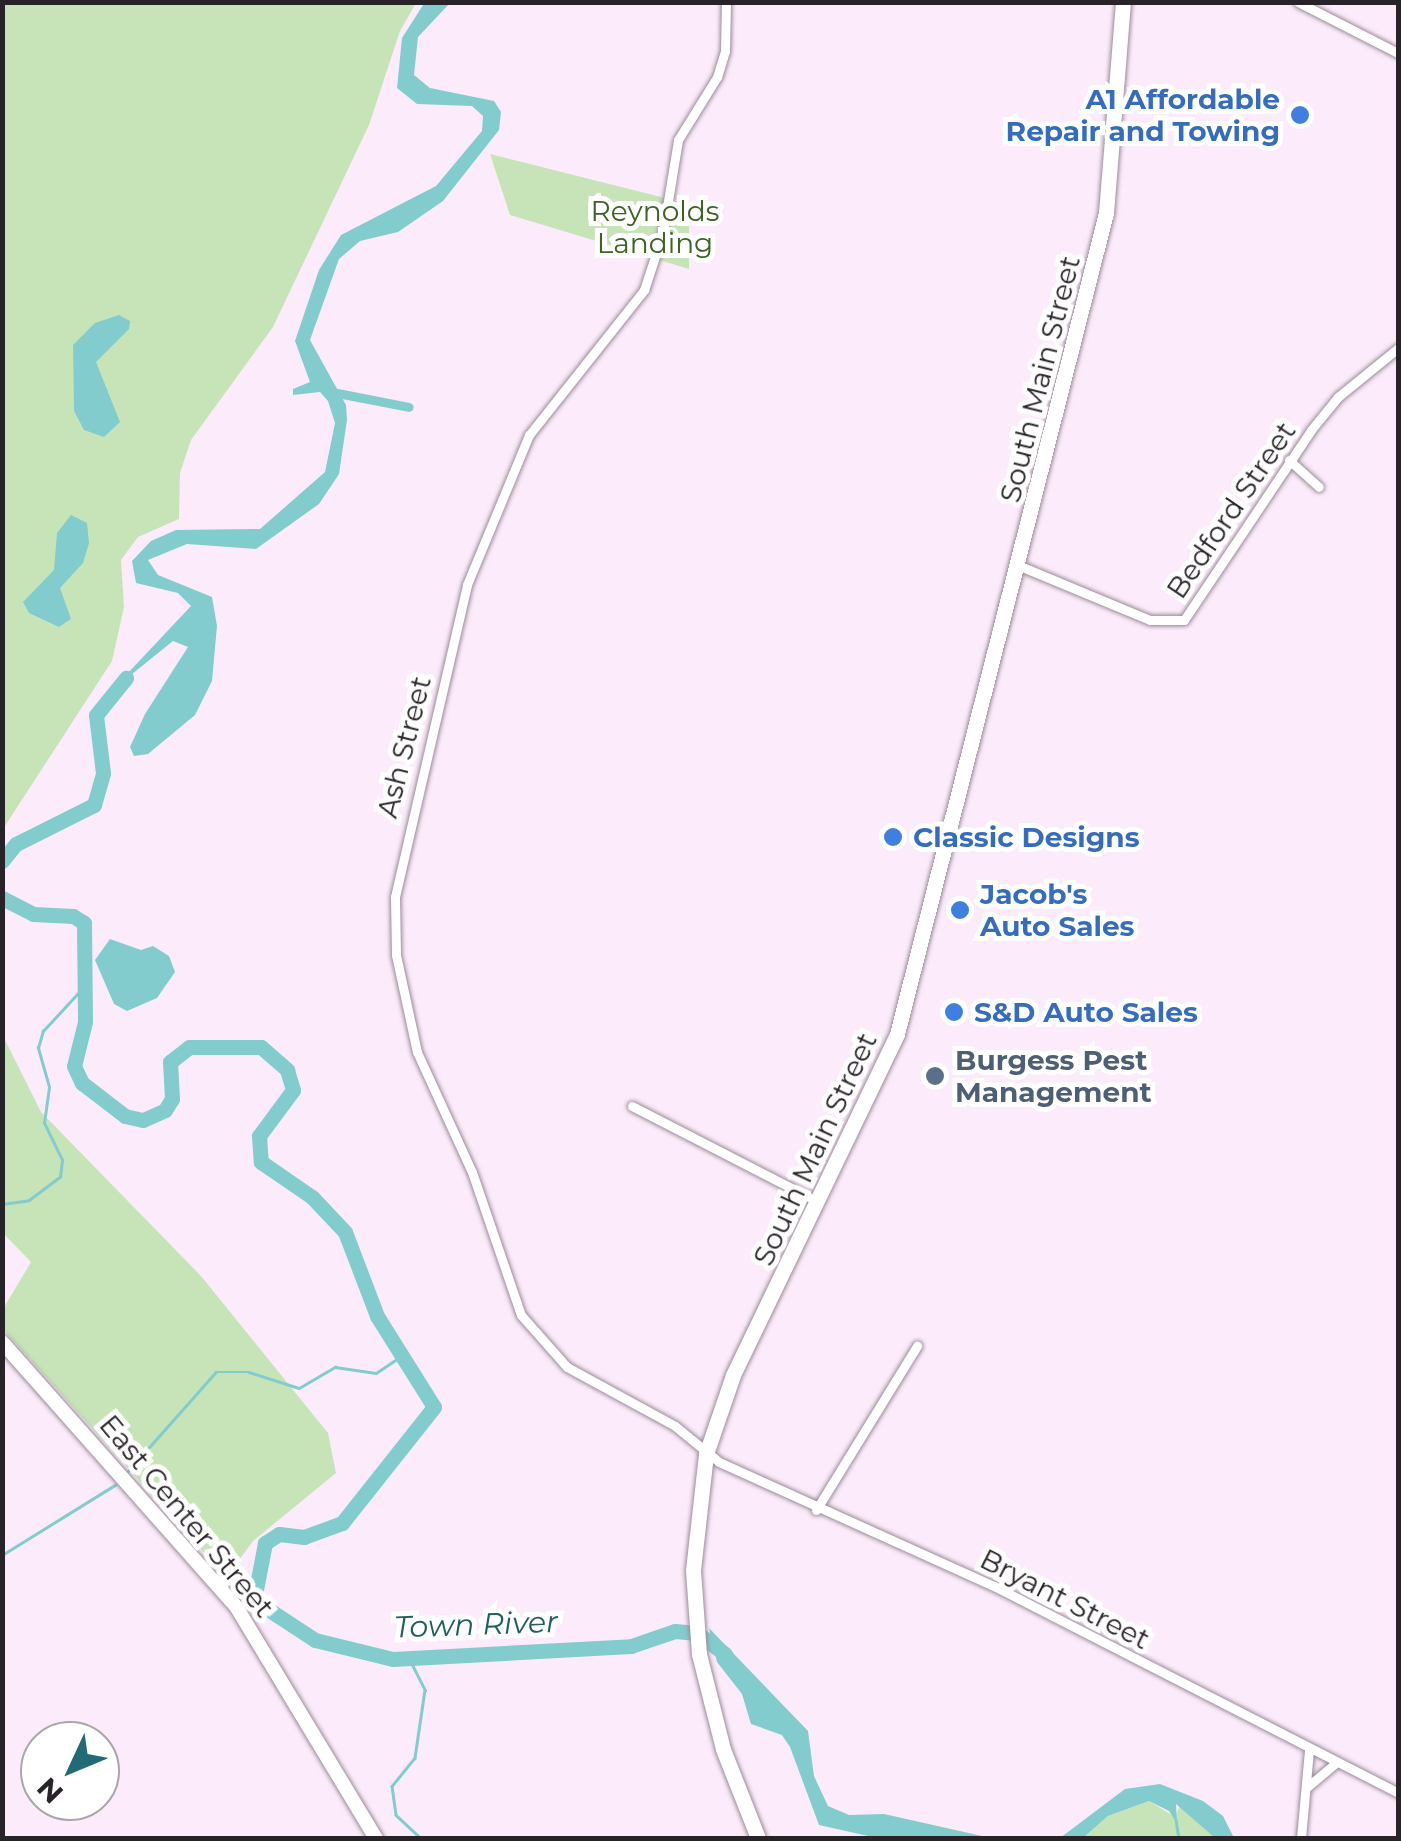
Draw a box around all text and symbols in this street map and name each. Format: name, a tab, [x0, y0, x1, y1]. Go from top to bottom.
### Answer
place label: A1 Affordable Repair and Towing	[1006, 82, 1280, 148]
marker: A1 Affordable Repair and Towing	[1289, 104, 1311, 126]
park label: Reynolds Landing	[591, 194, 719, 260]
street label: South Main Street	[993, 252, 1087, 506]
street label: Bedford Street	[1160, 415, 1302, 605]
street label: Ash Street	[370, 673, 438, 821]
place label: Classic Designs	[913, 820, 1140, 854]
marker: Classic Designs	[882, 826, 904, 848]
place label: Jacob's Auto Sales	[980, 877, 1134, 943]
marker: Jacob's Auto Sales	[949, 899, 971, 921]
place label: S&D Auto Sales	[974, 995, 1198, 1029]
marker: S&D Auto Sales	[943, 1001, 965, 1023]
street label: South Main Street	[746, 1027, 884, 1271]
place label: Burgess Pest Management	[955, 1043, 1152, 1109]
marker: Burgess Pest Management	[924, 1065, 946, 1087]
street label: East Center Street	[93, 1408, 281, 1624]
street label: Bryant Street	[975, 1542, 1155, 1656]
water label: Town River	[393, 1604, 559, 1646]
north arrow	[20, 1721, 120, 1821]
text: N	[30, 1771, 70, 1810]

